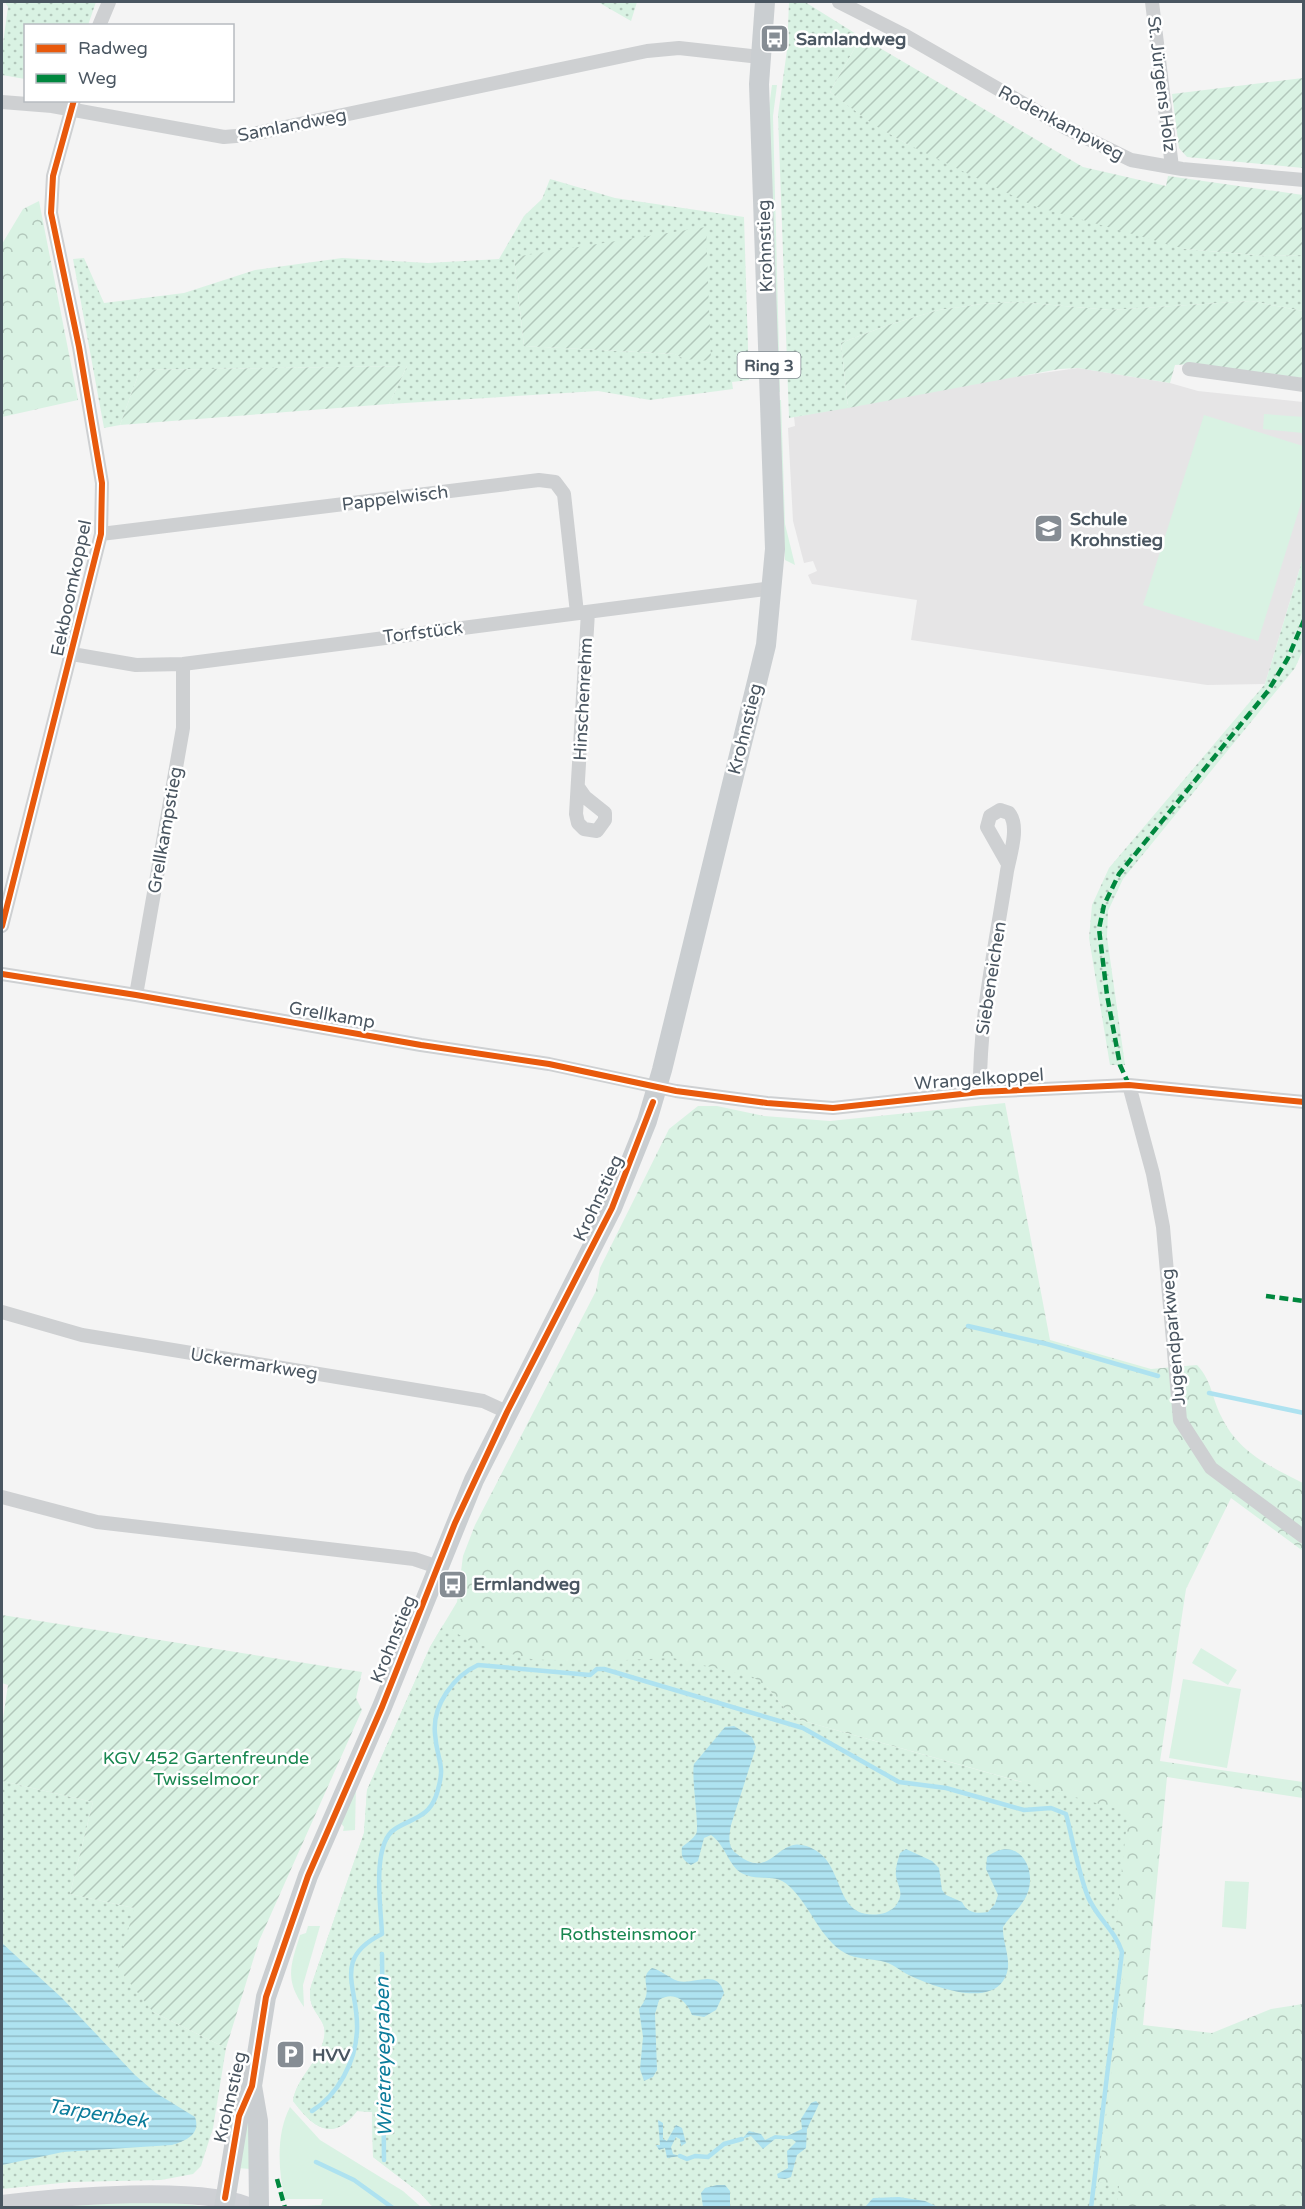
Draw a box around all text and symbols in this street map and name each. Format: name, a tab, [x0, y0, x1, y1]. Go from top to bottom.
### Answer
street label: St. Jürgens Holz	[1143, 15, 1181, 153]
bus stop icon: Samlandweg	[759, 23, 791, 55]
legend	[24, 24, 234, 102]
place label: Samlandweg	[796, 28, 906, 50]
text: Radweg	[78, 37, 148, 59]
text: Weg	[78, 67, 117, 89]
street label: Rodenkampweg	[994, 81, 1128, 165]
street label: Samlandweg	[236, 104, 348, 146]
street label: Krohnstieg	[752, 199, 778, 293]
road number: Ring 3	[738, 352, 800, 378]
street label: Pappelwisch	[341, 481, 449, 515]
place label: Schule Krohnstieg	[1070, 508, 1163, 551]
school or university icon: Schule Krohnstieg	[1033, 513, 1065, 545]
street label: Eekboomkoppel	[46, 518, 96, 658]
street label: Torfstück	[382, 616, 464, 648]
street label: Hinschenrehm	[569, 637, 597, 761]
street label: Krohnstieg	[723, 681, 767, 777]
street label: Grellkampstieg	[143, 765, 187, 895]
street label: Siebeneichen	[971, 920, 1011, 1036]
street label: Grellkamp	[287, 997, 377, 1033]
street label: Wrangelkoppel	[913, 1063, 1045, 1095]
street label: Krohnstieg	[568, 1151, 628, 1245]
street label: Jugendparkweg	[1156, 1268, 1190, 1406]
street label: Uckermarkweg	[189, 1343, 319, 1385]
bus stop icon: Ermlandweg	[436, 1568, 468, 1600]
place label: Ermlandweg	[473, 1573, 580, 1595]
street label: Krohnstieg	[365, 1592, 421, 1686]
park label: KGV 452 Gartenfreunde Twisselmoor	[103, 1747, 309, 1790]
park label: Rothsteinsmoor	[560, 1923, 696, 1945]
water label: Wrietreyegraben	[371, 1976, 397, 2137]
parking icon: HVV	[275, 2039, 307, 2071]
place label: HVV	[312, 2044, 351, 2066]
street label: Krohnstieg	[209, 2049, 251, 2145]
water label: Tarpenbek	[46, 2094, 151, 2134]

